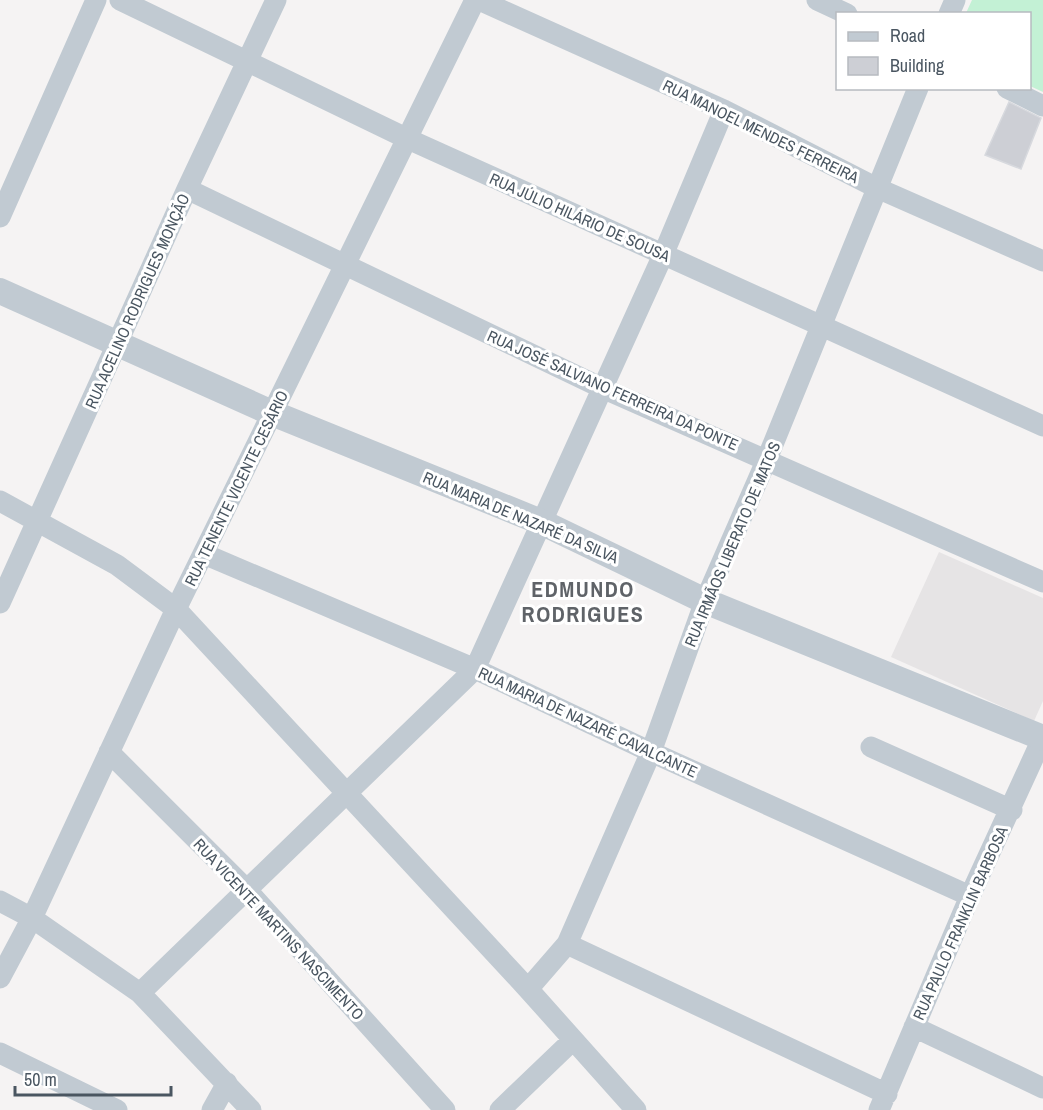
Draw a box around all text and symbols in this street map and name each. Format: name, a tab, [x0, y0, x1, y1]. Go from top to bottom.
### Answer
legend	[836, 12, 1031, 90]
text: Road	[890, 23, 925, 48]
text: Building	[890, 53, 945, 78]
street label: RUA MANOEL MENDES FERREIRA	[659, 74, 863, 188]
street label: RUA JÚLIO HILÁRIO DE SOUSA	[486, 167, 674, 267]
street label: RUA ACELINO RODRIGUES MONÇÃO	[80, 190, 194, 412]
street label: RUA JOSÉ SALVIANO FERREIRA DA PONTE	[484, 325, 742, 455]
street label: RUA TENENTE VICENTE CESÁRIO	[179, 387, 293, 589]
street label: RUA IRMÃOS LIBERATO DE MATOS	[679, 438, 785, 650]
street label: RUA MARIA DE NAZARÉ DA SILVA	[420, 466, 622, 568]
district label: EDMUNDO RODRIGUES	[522, 574, 644, 629]
street label: RUA MARIA DE NAZARÉ CAVALCANTE	[475, 661, 701, 783]
street label: RUA PAULO FRANKLIN BARBOSA	[907, 822, 1013, 1023]
street label: RUA VICENTE MARTINS NASCIMENTO	[189, 833, 369, 1025]
scale bar	[15, 1059, 171, 1097]
text: 50 m	[24, 1067, 57, 1092]

